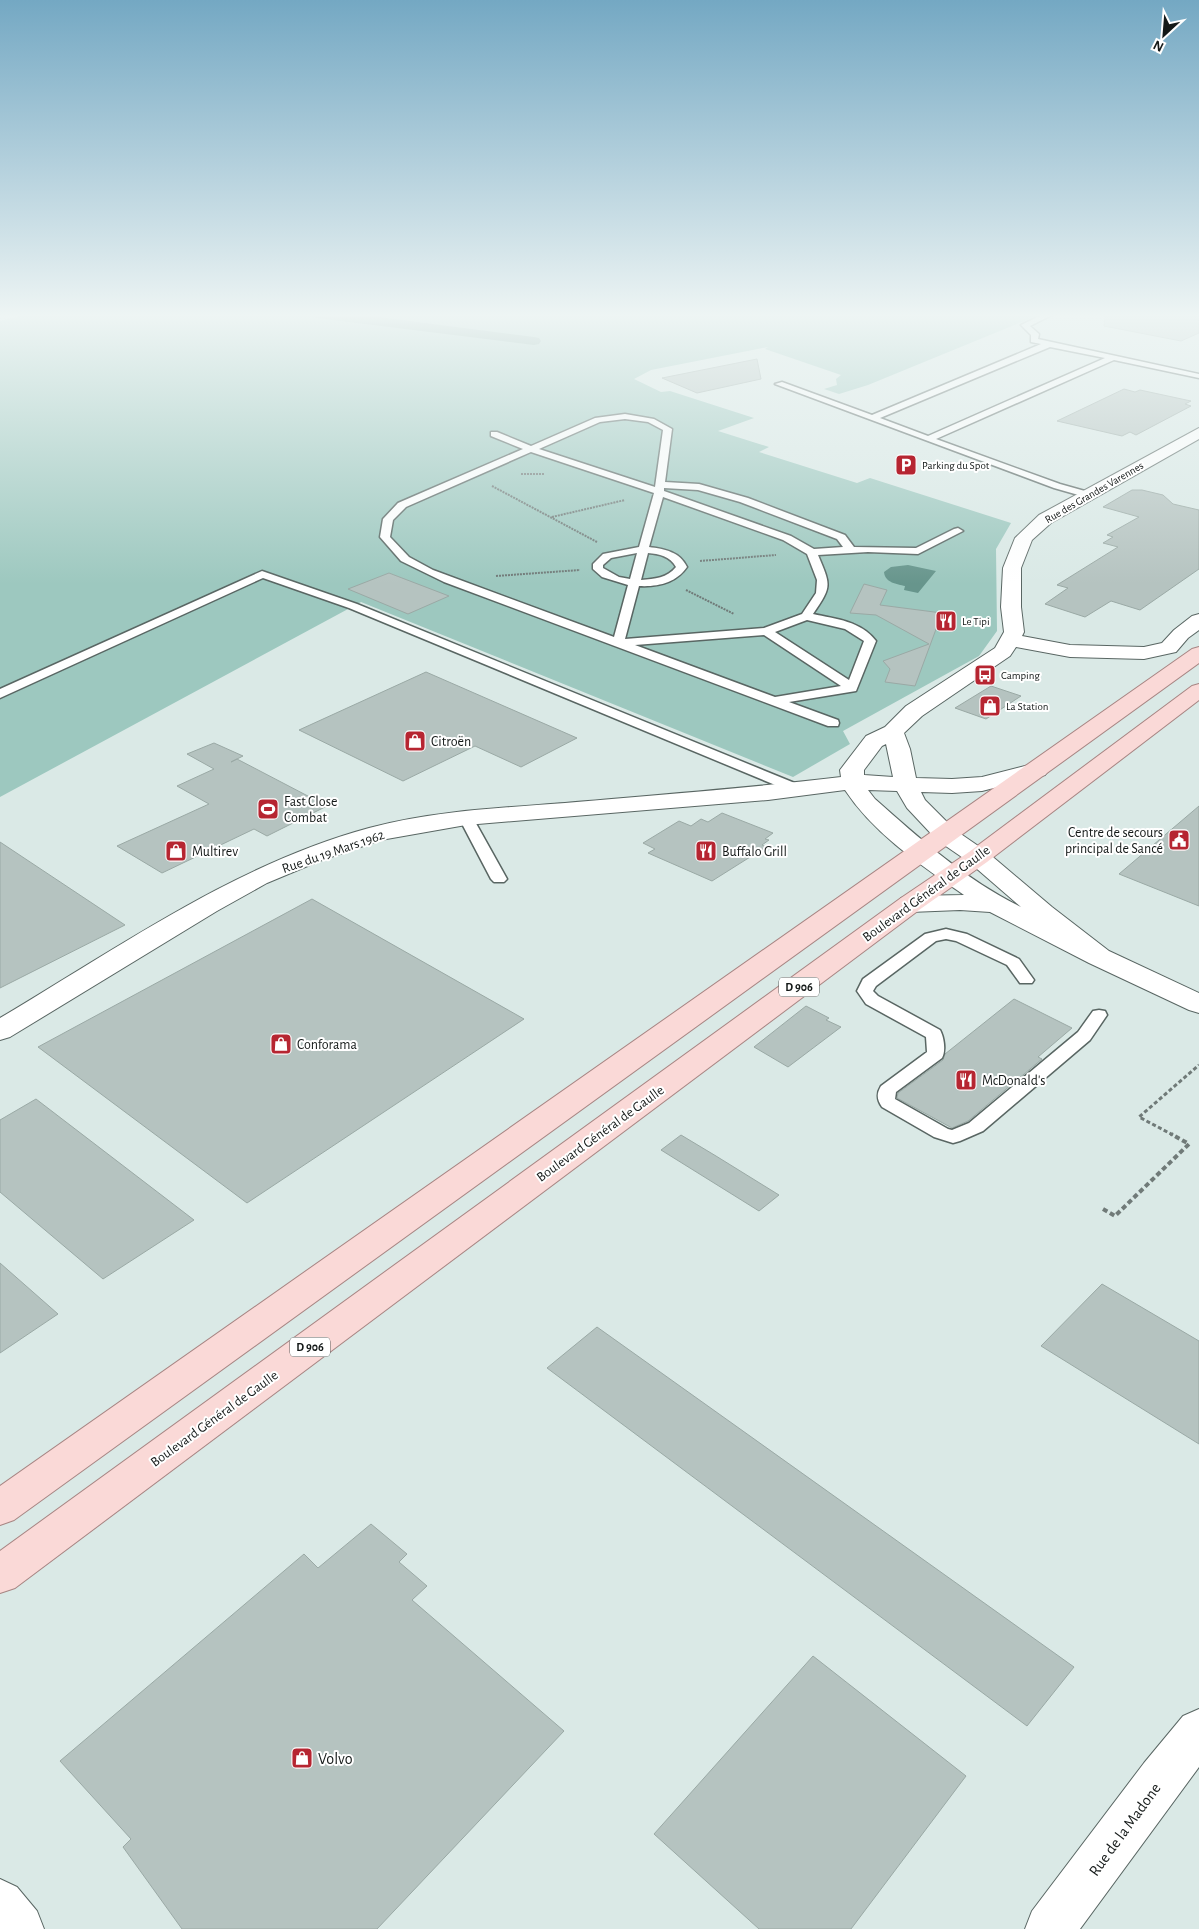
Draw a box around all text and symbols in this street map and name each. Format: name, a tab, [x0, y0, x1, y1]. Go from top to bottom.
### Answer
north arrow	[1139, 10, 1189, 60]
text: N	[1151, 37, 1166, 54]
parking icon: Parking du Spot	[894, 453, 918, 477]
place label: Parking du Spot	[922, 460, 990, 471]
street label: Rue des Grandes Varennes	[1043, 460, 1145, 525]
restaurant icon: Le Tipi	[934, 609, 958, 633]
place label: Le Tipi	[962, 616, 990, 627]
bus stop icon: Camping	[973, 663, 997, 687]
place label: Camping	[1001, 670, 1040, 681]
shop icon: La Station	[978, 694, 1002, 718]
place label: La Station	[1006, 701, 1048, 712]
shop icon: Citroën	[403, 729, 427, 753]
place label: Citroën	[431, 735, 471, 749]
place label: Fast Close Combat	[284, 795, 337, 825]
sports icon: Fast Close Combat	[256, 797, 280, 821]
place label: Centre de secours principal de Sancé	[1065, 826, 1163, 856]
street label: Rue du 19 Mars 1962	[280, 828, 386, 876]
public building icon: Centre de secours principal de Sancé	[1167, 828, 1191, 852]
shop icon: Multirev	[164, 839, 188, 863]
restaurant icon: Buffalo Grill	[694, 839, 718, 863]
street label: Boulevard Général de Gaulle	[860, 843, 993, 945]
place label: Multirev	[192, 845, 238, 859]
place label: Buffalo Grill	[722, 845, 787, 859]
road number: D 906	[779, 978, 819, 996]
shop icon: Conforama	[269, 1032, 293, 1056]
place label: Conforama	[297, 1038, 357, 1052]
restaurant icon: McDonald's	[954, 1068, 978, 1092]
place label: McDonald's	[982, 1074, 1045, 1088]
street label: Boulevard Général de Gaulle	[534, 1083, 667, 1185]
road number: D 906	[290, 1338, 330, 1356]
street label: Boulevard Général de Gaulle	[148, 1368, 281, 1470]
shop icon: Volvo	[290, 1746, 314, 1770]
place label: Volvo	[318, 1751, 353, 1767]
street label: Rue de la Madone	[1086, 1780, 1164, 1879]

